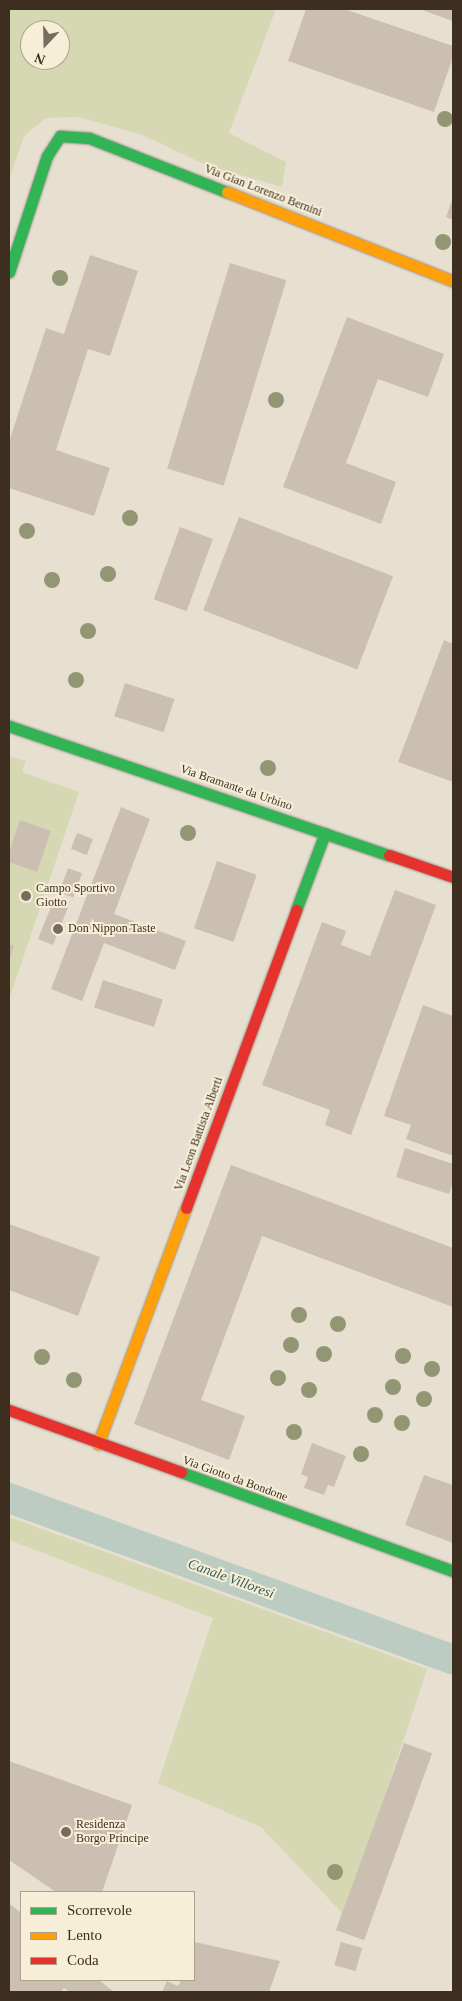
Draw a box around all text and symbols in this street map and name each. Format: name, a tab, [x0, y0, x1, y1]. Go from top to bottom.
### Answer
north arrow	[20, 20, 70, 70]
text: N	[32, 50, 47, 67]
street label: Via Gian Lorenzo Bernini	[202, 162, 324, 220]
street label: Via Bramante da Urbino	[178, 762, 294, 814]
place label: Campo Sportivo Giotto	[36, 882, 115, 910]
marker: Campo Sportivo Giotto	[20, 890, 32, 902]
place label: Don Nippon Taste	[68, 922, 156, 936]
marker: Don Nippon Taste	[52, 923, 64, 935]
street label: Via Leon Battista Alberti	[172, 1075, 226, 1193]
street label: Via Giotto da Bondone	[180, 1453, 290, 1505]
water label: Canale Villoresi	[186, 1556, 276, 1602]
place label: Residenza Borgo Principe	[76, 1818, 149, 1846]
marker: Residenza Borgo Principe	[60, 1826, 72, 1838]
legend	[20, 1891, 195, 1981]
text: Scorrevole	[67, 1902, 132, 1918]
text: Lento	[67, 1927, 102, 1943]
text: Coda	[67, 1952, 99, 1968]

